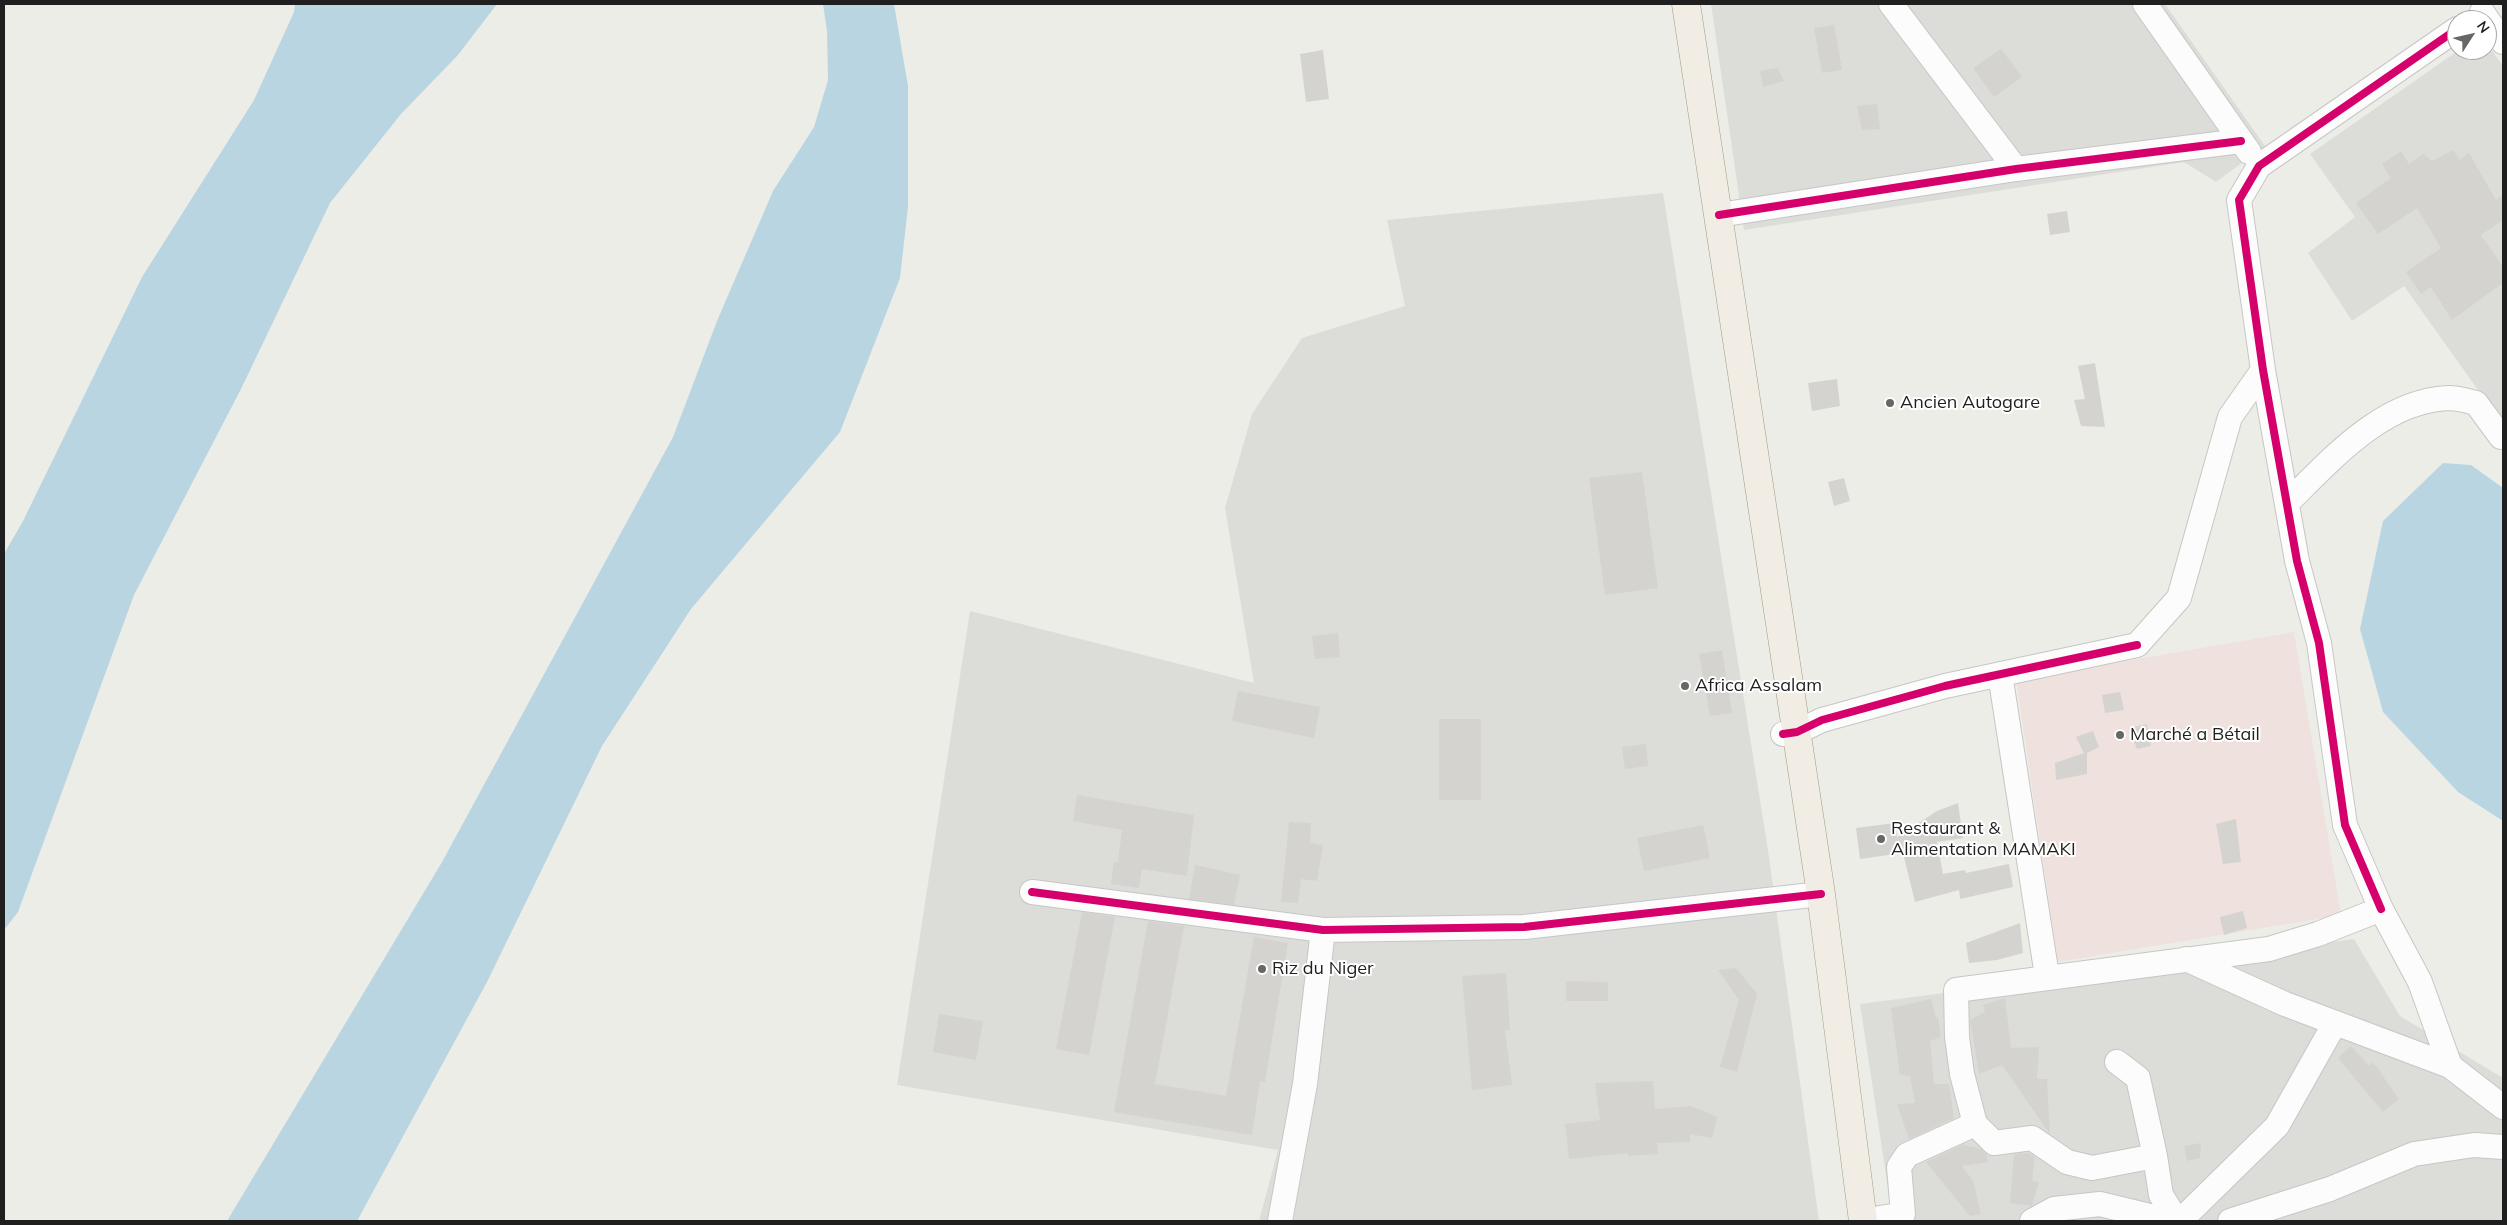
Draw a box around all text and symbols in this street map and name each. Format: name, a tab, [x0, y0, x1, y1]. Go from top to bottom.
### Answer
north arrow	[2447, 10, 2497, 60]
text: N	[2473, 17, 2494, 36]
place label: Ancien Autogare	[1900, 392, 2040, 414]
marker: Ancien Autogare	[1884, 397, 1896, 409]
place label: Africa Assalam	[1695, 675, 1822, 697]
marker: Africa Assalam	[1679, 680, 1691, 692]
place label: Marché a Bétail	[2130, 724, 2260, 746]
marker: Marché a Bétail	[2114, 729, 2126, 741]
place label: Restaurant & Alimentation MAMAKI	[1891, 818, 2076, 861]
marker: Restaurant & Alimentation MAMAKI	[1875, 833, 1887, 845]
place label: Riz du Niger	[1272, 958, 1374, 980]
marker: Riz du Niger	[1256, 963, 1268, 975]

